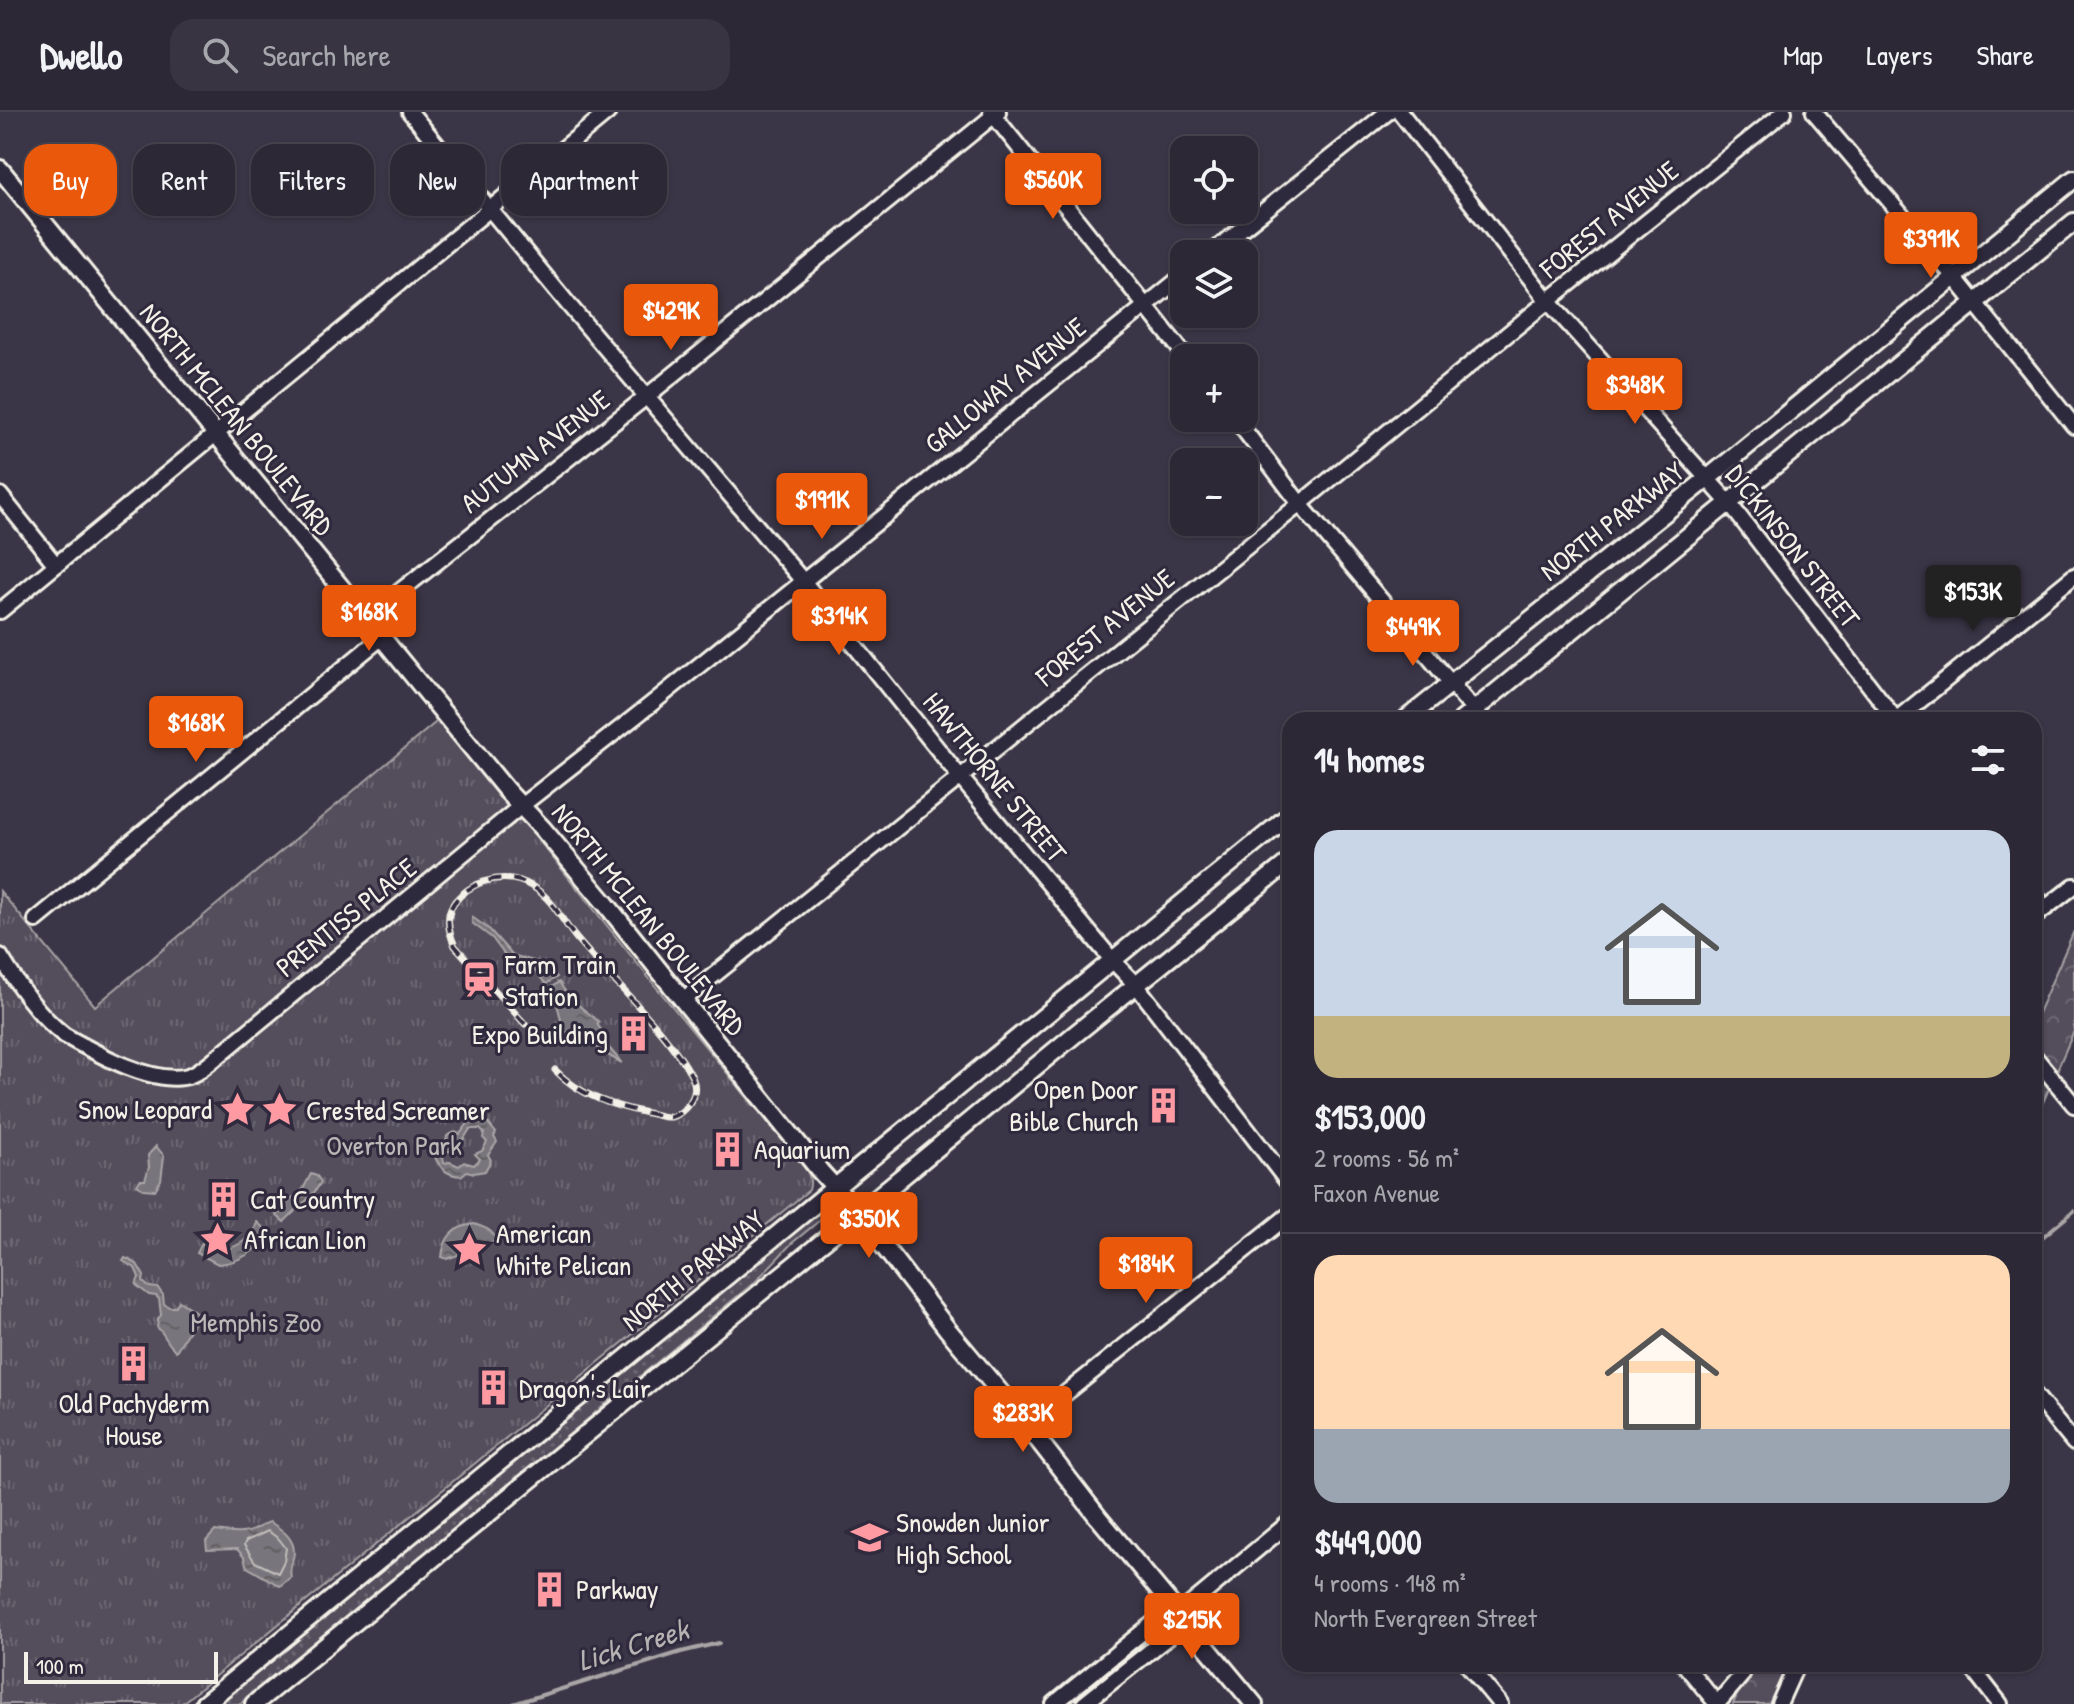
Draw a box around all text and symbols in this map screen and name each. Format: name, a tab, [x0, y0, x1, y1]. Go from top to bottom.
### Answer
search box	[170, 19, 730, 91]
text: Dwello	[40, 29, 122, 81]
icon: search	[198, 33, 242, 77]
text: Search here	[262, 35, 391, 75]
text: Map	[1783, 36, 1823, 74]
text: Layers	[1867, 36, 1932, 74]
text: Share	[1976, 36, 2034, 74]
map controls	[1170, 136, 1258, 536]
button: locate	[1170, 136, 1258, 224]
chip: Buy	[24, 144, 117, 216]
chip: Rent	[133, 144, 235, 216]
chip: Filters	[251, 144, 374, 216]
chip: New	[390, 144, 485, 216]
chip: Apartment	[501, 144, 667, 216]
street label: FOREST AVENUE	[1531, 151, 1686, 287]
pin: $560K	[997, 153, 1109, 221]
text: $560K	[1023, 161, 1083, 196]
pin: $391K	[1875, 212, 1987, 280]
text: $391K	[1902, 220, 1960, 255]
button: layers	[1170, 240, 1258, 328]
pin: $429K	[615, 284, 727, 352]
text: $429K	[642, 292, 700, 327]
street label: NORTH MCLEAN BOULEVARD	[131, 295, 343, 544]
street label: GALLOWAY AVENUE	[916, 308, 1094, 462]
button: +	[1170, 344, 1258, 432]
pin: $348K	[1579, 358, 1691, 426]
text: $348K	[1605, 366, 1665, 401]
street label: AUTUMN AVENUE	[452, 381, 618, 521]
button: −	[1170, 448, 1258, 536]
street label: NORTH PARKWAY	[1532, 452, 1693, 589]
street label: DICKINSON STREET	[1717, 456, 1869, 636]
pin: $191K	[766, 473, 878, 541]
text: $191K	[794, 481, 850, 516]
street label: FOREST AVENUE	[1027, 559, 1182, 695]
pin: $153K	[1917, 565, 2029, 633]
text: $153K	[1944, 573, 2002, 608]
pin: $168K	[313, 585, 425, 653]
pin: $314K	[783, 589, 895, 657]
text: $168K	[340, 593, 398, 628]
text: $314K	[810, 597, 868, 632]
pin: $449K	[1357, 600, 1469, 668]
text: $449K	[1385, 608, 1441, 643]
street label: HAWTHORNE STREET	[915, 684, 1076, 871]
pin: $168K	[140, 696, 252, 764]
text: $168K	[167, 704, 225, 739]
text: 14 homes	[1314, 737, 1425, 783]
icon: filters	[1966, 738, 2010, 782]
street label: NORTH MCLEAN BOULEVARD	[543, 795, 755, 1044]
street label: PRENTISS PLACE	[268, 849, 424, 985]
icon: home	[1590, 882, 1734, 1026]
place label: Farm Train Station	[504, 945, 617, 1015]
station icon: Farm Train Station	[460, 961, 498, 999]
place label: Expo Building	[472, 1015, 608, 1053]
building icon: Expo Building	[615, 1015, 653, 1053]
place label: Open Door Bible Church	[1009, 1070, 1138, 1140]
building icon: Open Door Bible Church	[1145, 1086, 1183, 1124]
place label: Snow Leopard	[78, 1090, 212, 1128]
place icon: Snow Leopard	[219, 1090, 257, 1128]
place icon: Crested Screamer	[261, 1091, 299, 1129]
place label: Crested Screamer	[306, 1091, 490, 1129]
text: $153,000	[1314, 1094, 1426, 1140]
park label: Overton Park	[326, 1126, 462, 1164]
building icon: Aquarium	[709, 1130, 747, 1168]
place label: Aquarium	[754, 1130, 850, 1168]
text: 2 rooms · 56 m²	[1314, 1140, 1459, 1175]
text: Faxon Avenue	[1314, 1175, 1440, 1210]
building icon: Cat Country	[205, 1180, 243, 1218]
place label: Cat Country	[250, 1180, 375, 1218]
pin: $350K	[813, 1192, 925, 1260]
street label: NORTH PARKWAY	[614, 1200, 773, 1339]
text: $350K	[838, 1200, 900, 1235]
place label: American White Pelican	[496, 1214, 631, 1284]
place icon: African Lion	[199, 1220, 237, 1258]
place label: African Lion	[244, 1220, 366, 1258]
place icon: American White Pelican	[451, 1230, 489, 1268]
pin: $184K	[1090, 1237, 1202, 1305]
text: $184K	[1117, 1245, 1175, 1280]
park label: Memphis Zoo	[191, 1303, 321, 1341]
icon: home	[1590, 1307, 1734, 1451]
building icon: Old Pachyderm House	[115, 1344, 153, 1382]
building icon: Dragon's Lair	[474, 1369, 512, 1407]
place label: Dragon's Lair	[519, 1369, 651, 1407]
place label: Old Pachyderm House	[58, 1384, 210, 1454]
pin: $283K	[967, 1386, 1079, 1454]
text: $283K	[992, 1394, 1054, 1429]
place label: Snowden Junior High School	[896, 1503, 1050, 1573]
school or university icon: Snowden Junior High School	[851, 1519, 889, 1557]
text: $449,000	[1314, 1519, 1422, 1565]
text: 4 rooms · 148 m²	[1314, 1565, 1466, 1600]
building icon: Parkway	[531, 1570, 569, 1608]
place label: Parkway	[576, 1570, 659, 1608]
pin: $215K	[1136, 1593, 1248, 1661]
text: North Evergreen Street	[1314, 1600, 1537, 1635]
text: $215K	[1162, 1601, 1222, 1636]
water label: Lick Creek	[573, 1608, 695, 1680]
scale bar	[24, 1648, 218, 1684]
text: 100 m	[36, 1651, 84, 1681]

